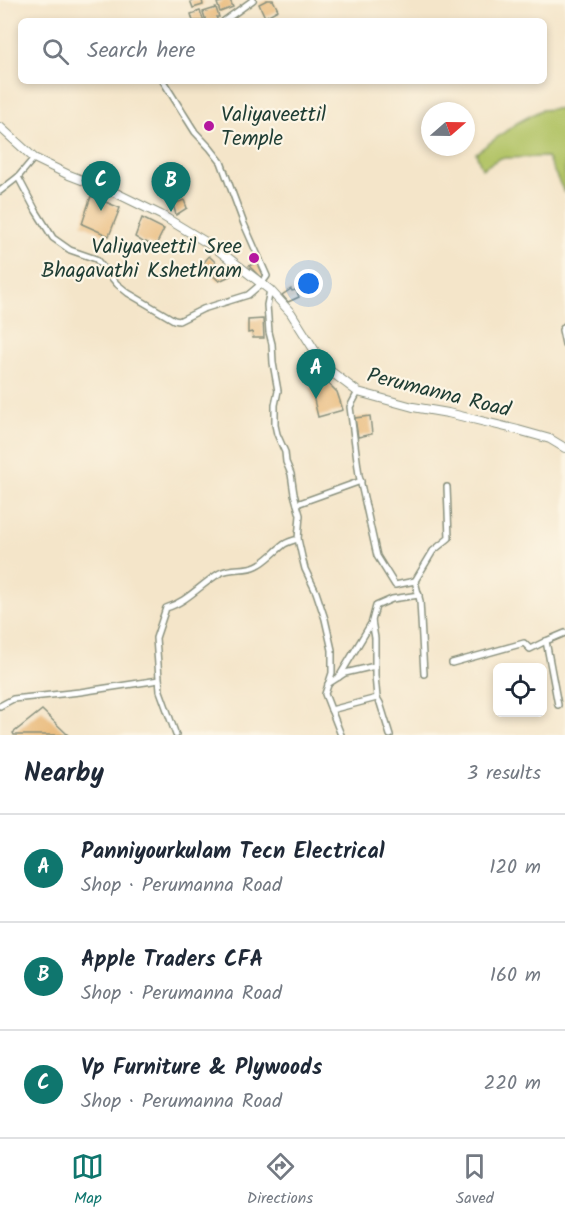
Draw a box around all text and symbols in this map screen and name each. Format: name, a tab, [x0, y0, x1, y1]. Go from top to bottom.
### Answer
search box	[18, 18, 547, 84]
text: Search here	[87, 34, 195, 69]
icon: search	[39, 35, 72, 68]
place label: Valiyaveettil Temple	[221, 99, 326, 156]
north arrow	[421, 102, 475, 156]
marker: Valiyaveettil Temple	[202, 119, 216, 133]
pin: C	[82, 162, 120, 211]
pin: B	[152, 162, 190, 212]
place label: Valiyaveettil Sree Bhagavathi Kshethram	[41, 231, 243, 288]
marker: Valiyaveettil Sree Bhagavathi Kshethram	[247, 251, 261, 265]
your location	[294, 269, 323, 298]
pin: A	[296, 350, 336, 399]
street label: Perumanna Road	[363, 360, 515, 427]
map controls	[493, 663, 547, 717]
button: locate	[493, 663, 547, 717]
text: Nearby	[24, 753, 104, 795]
text: 3 results	[467, 758, 541, 790]
text: Panniyourkulam Tecn Electrical	[81, 835, 385, 870]
text: A	[37, 852, 50, 884]
text: 120 m	[489, 852, 541, 884]
text: Shop · Perumanna Road	[81, 870, 282, 902]
text: Apple Traders CFA	[81, 943, 263, 978]
text: B	[37, 960, 50, 992]
text: 160 m	[490, 960, 541, 992]
text: Shop · Perumanna Road	[81, 978, 282, 1010]
text: Vp Furniture & Plywoods	[81, 1051, 322, 1086]
text: C	[37, 1068, 50, 1100]
text: 220 m	[484, 1068, 541, 1100]
text: Shop · Perumanna Road	[81, 1086, 282, 1118]
tab: Map	[71, 1150, 104, 1211]
tab: Directions	[247, 1150, 313, 1211]
tab: Saved	[456, 1150, 494, 1211]

